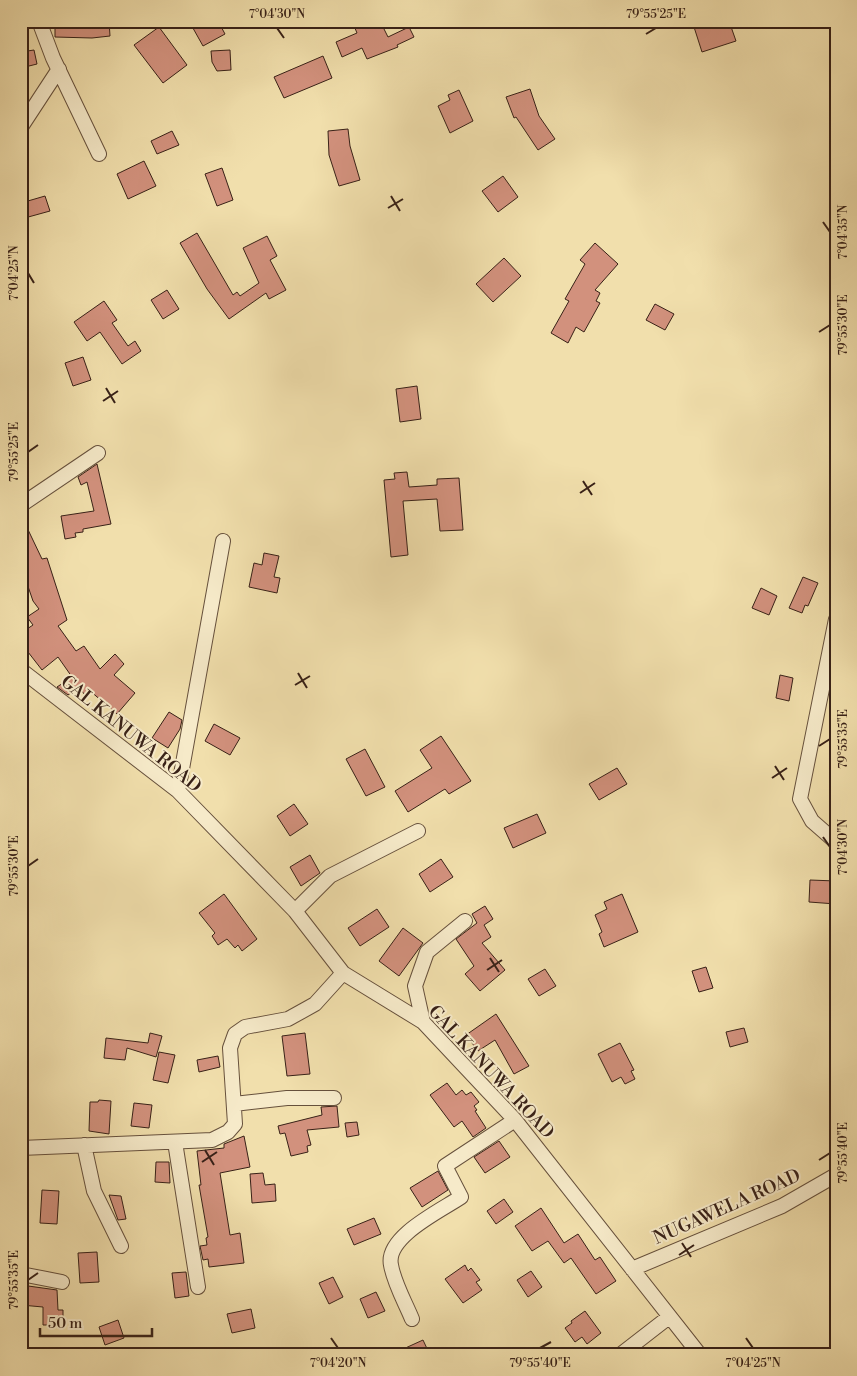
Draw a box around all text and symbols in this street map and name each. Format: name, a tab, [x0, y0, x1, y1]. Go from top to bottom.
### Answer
text: 7°04'30"N	[249, 7, 305, 22]
text: 79°55'25"E	[626, 7, 686, 22]
text: 7°04'35"N	[836, 204, 851, 260]
text: 7°04'25"N	[7, 245, 22, 301]
text: 79°55'30"E	[836, 294, 851, 356]
text: 79°55'25"E	[7, 422, 22, 482]
street label: GAL KANUWA ROAD	[56, 670, 206, 798]
text: 79°55'35"E	[836, 709, 851, 769]
text: 7°04'30"N	[836, 819, 851, 875]
text: 79°55'30"E	[7, 835, 22, 897]
street label: GAL KANUWA ROAD	[423, 1000, 559, 1144]
text: 79°55'40"E	[836, 1122, 851, 1184]
street label: NUGAWELA ROAD	[650, 1164, 804, 1250]
text: 79°55'35"E	[7, 1250, 22, 1310]
scale bar	[40, 1306, 152, 1338]
text: 50 m	[48, 1314, 82, 1333]
text: 7°04'20"N	[310, 1356, 366, 1371]
text: 79°55'40"E	[509, 1356, 571, 1371]
text: 7°04'25"N	[725, 1356, 781, 1371]

